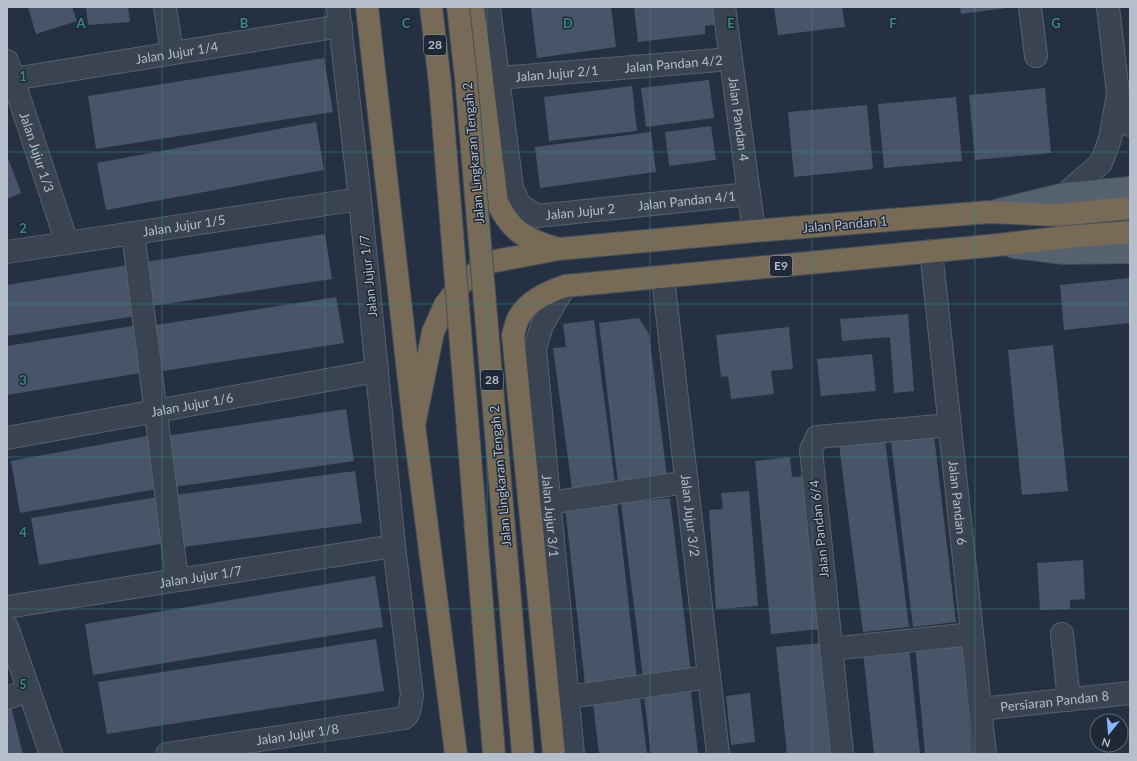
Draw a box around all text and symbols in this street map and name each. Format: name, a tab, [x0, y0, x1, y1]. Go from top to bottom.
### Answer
text: A	[75, 15, 86, 31]
text: B	[240, 15, 249, 31]
text: C	[402, 15, 411, 31]
text: D	[563, 15, 573, 31]
text: E	[727, 15, 735, 31]
text: F	[889, 15, 897, 31]
text: G	[1051, 15, 1061, 31]
road number: 28	[424, 35, 446, 55]
street label: Jalan Jujur 1/4	[135, 38, 220, 67]
street label: Jalan Pandan 4/2	[624, 52, 723, 76]
street label: Jalan Jujur 2/1	[515, 62, 599, 85]
text: 1	[19, 68, 27, 84]
street label: Jalan Pandan 4	[725, 76, 753, 163]
street label: Jalan Lingkaran Tengah 2	[459, 82, 487, 224]
street label: Jalan Jujur 1/3	[16, 110, 58, 194]
street label: Jalan Pandan 4/1	[637, 187, 737, 214]
street label: Jalan Jujur 2	[545, 200, 616, 223]
street label: Jalan Jujur 1/5	[142, 211, 226, 240]
street label: Jalan Pandan 1	[802, 212, 888, 236]
text: 2	[19, 220, 27, 236]
street label: Jalan Jujur 1/7	[356, 233, 380, 318]
road number: E9	[770, 256, 792, 276]
road number: 28	[481, 370, 503, 390]
text: 3	[19, 372, 27, 388]
street label: Jalan Jujur 1/6	[150, 389, 234, 420]
street label: Jalan Lingkaran Tengah 2	[486, 405, 514, 547]
street label: Jalan Pandan 6	[946, 459, 971, 546]
street label: Jalan Jujur 3/2	[678, 473, 703, 558]
street label: Jalan Jujur 3/1	[539, 474, 563, 558]
street label: Jalan Pandan 6/4	[806, 479, 832, 579]
text: 4	[19, 524, 27, 540]
street label: Jalan Jujur 1/7	[158, 562, 243, 591]
text: 5	[19, 676, 27, 692]
street label: Persiaran Pandan 8	[999, 687, 1110, 715]
north arrow	[1089, 713, 1129, 753]
street label: Jalan Jujur 1/8	[255, 720, 340, 748]
text: N	[1100, 736, 1112, 750]

